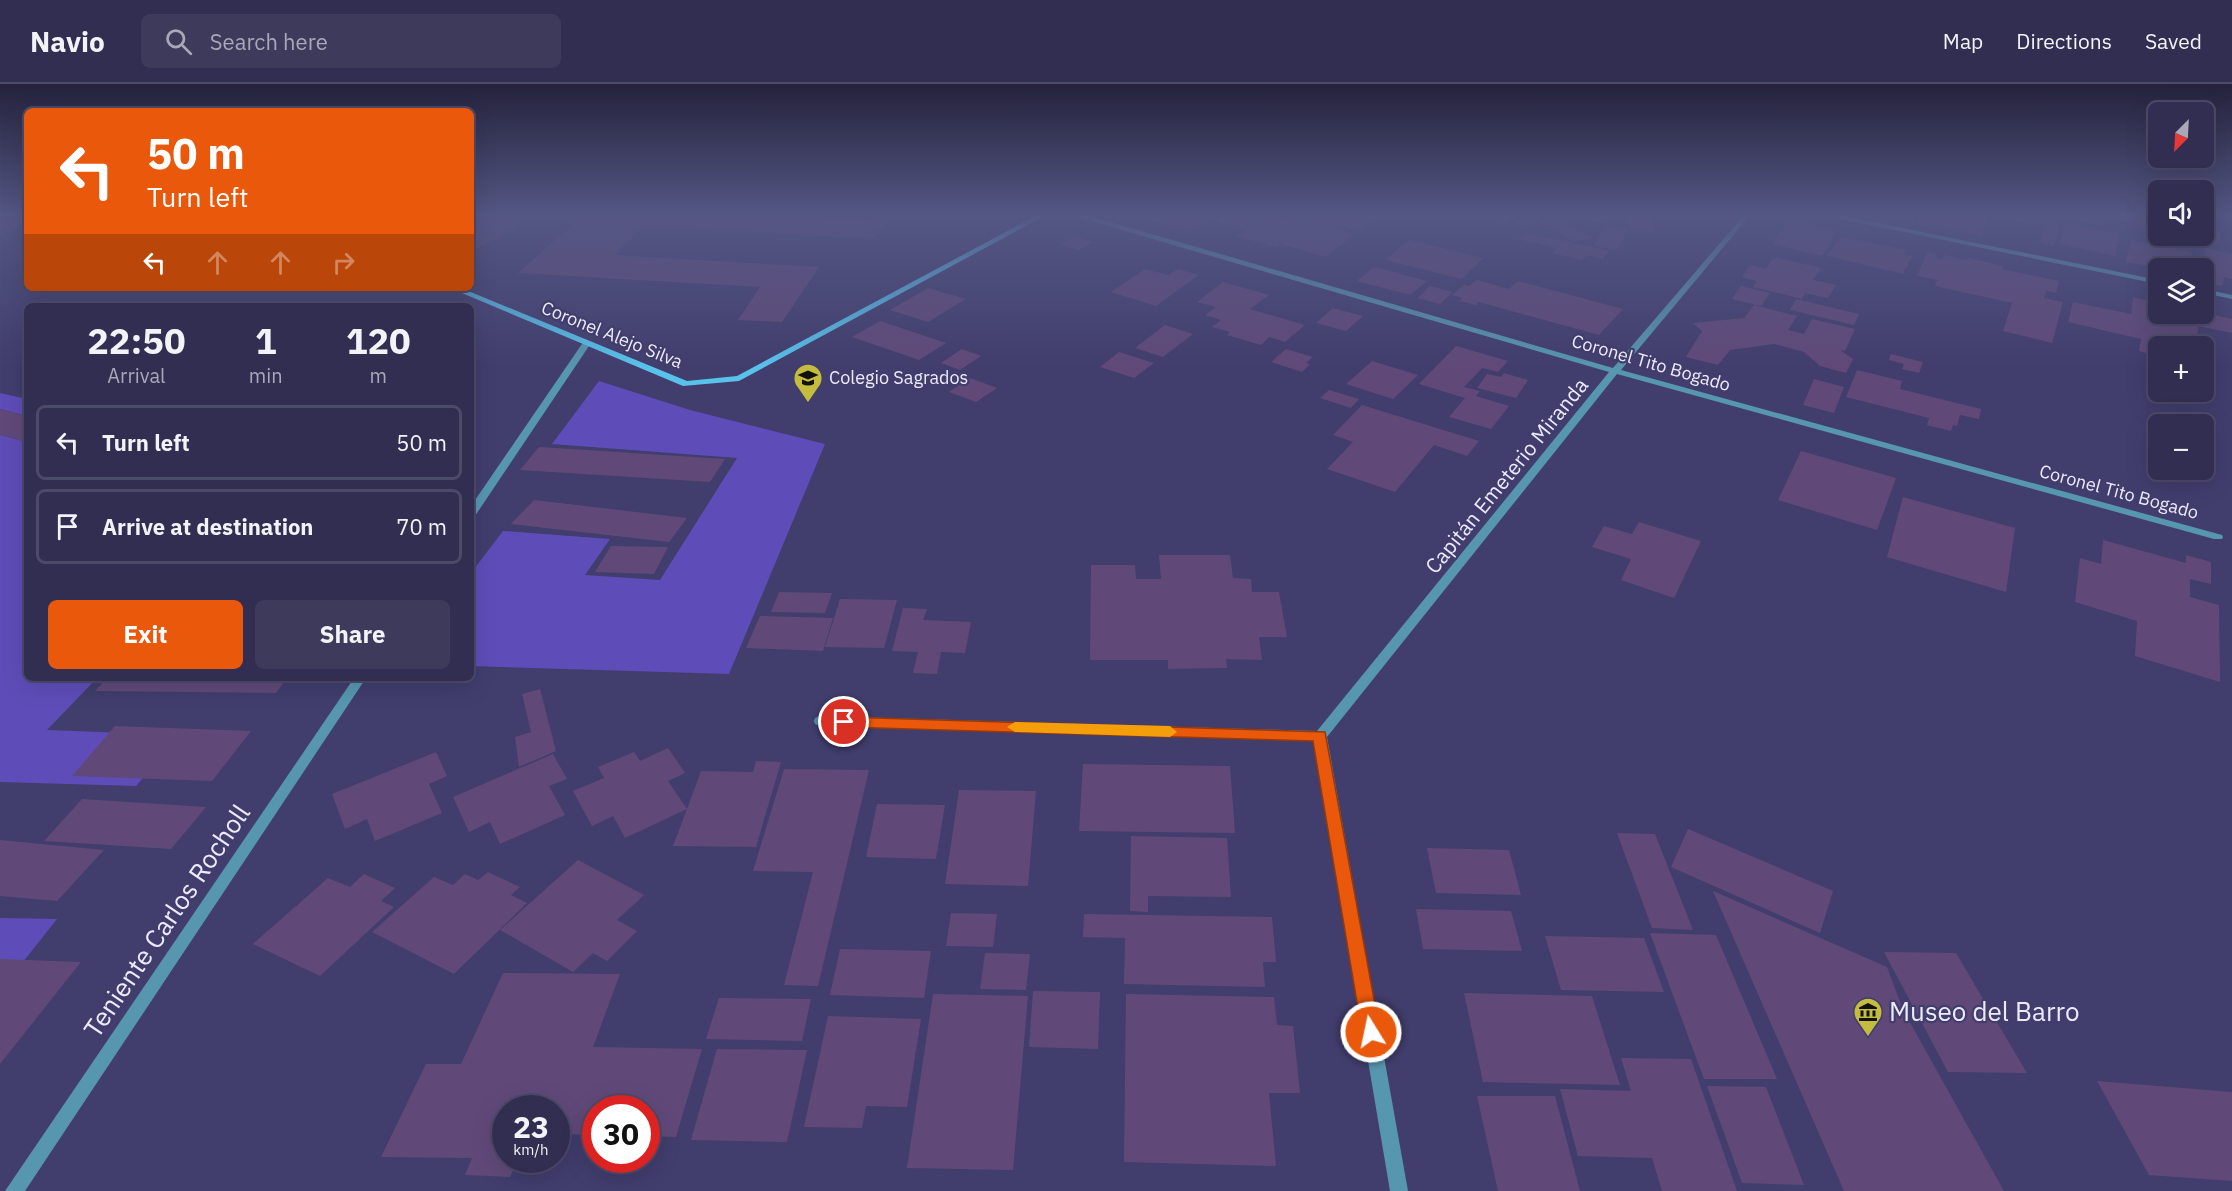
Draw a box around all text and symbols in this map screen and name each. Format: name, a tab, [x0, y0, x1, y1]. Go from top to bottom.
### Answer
search box	[141, 14, 561, 68]
text: Navio	[30, 23, 105, 60]
icon: search	[162, 25, 195, 58]
text: Search here	[210, 27, 328, 56]
text: Map	[1943, 27, 1983, 55]
text: Directions	[2016, 27, 2112, 55]
text: Saved	[2145, 27, 2202, 55]
north arrow	[2148, 102, 2214, 168]
map controls	[2148, 102, 2214, 480]
text: 50 m	[147, 126, 245, 181]
icon: left	[48, 132, 126, 210]
text: Turn left	[147, 179, 248, 214]
button: sound	[2148, 180, 2214, 246]
icon: left	[138, 246, 171, 279]
icon: ahead	[201, 246, 234, 279]
icon: ahead	[264, 246, 297, 279]
icon: right	[327, 246, 360, 279]
button: layers	[2148, 258, 2214, 324]
street label: Coronel Alejo Silva	[538, 296, 686, 373]
text: 22:50	[87, 317, 186, 364]
text: 1	[255, 317, 277, 364]
text: 120	[346, 317, 411, 364]
street label: Coronel Tito Bogado	[1569, 329, 1733, 396]
button: +	[2148, 336, 2214, 402]
text: Arrival	[107, 362, 166, 389]
text: min	[249, 362, 283, 389]
text: m	[370, 362, 387, 389]
school or university icon: Colegio Sagrados	[792, 362, 824, 404]
place label: Colegio Sagrados	[829, 366, 968, 389]
street label: Capitán Emeterio Miranda	[1418, 372, 1594, 579]
button: −	[2148, 414, 2214, 480]
icon: left	[51, 426, 84, 459]
text: Turn left	[102, 428, 190, 457]
text: 50 m	[396, 428, 447, 457]
street label: Coronel Tito Bogado	[2037, 459, 2201, 524]
icon: arrive	[51, 510, 84, 543]
text: Arrive at destination	[102, 512, 313, 541]
text: 70 m	[396, 512, 447, 541]
button: Exit	[48, 600, 243, 669]
button: Share	[255, 600, 450, 669]
pin	[818, 696, 869, 747]
icon: arrive	[827, 705, 860, 738]
street label: Teniente Carlos Rocholl	[75, 797, 257, 1044]
place label: Museo del Barro	[1889, 994, 2079, 1028]
museum icon: Museo del Barro	[1852, 996, 1884, 1038]
position arrow	[1339, 1000, 1403, 1064]
speed limit sign: 30	[582, 1095, 660, 1173]
text: 23	[513, 1107, 549, 1146]
text: km/h	[513, 1140, 549, 1159]

